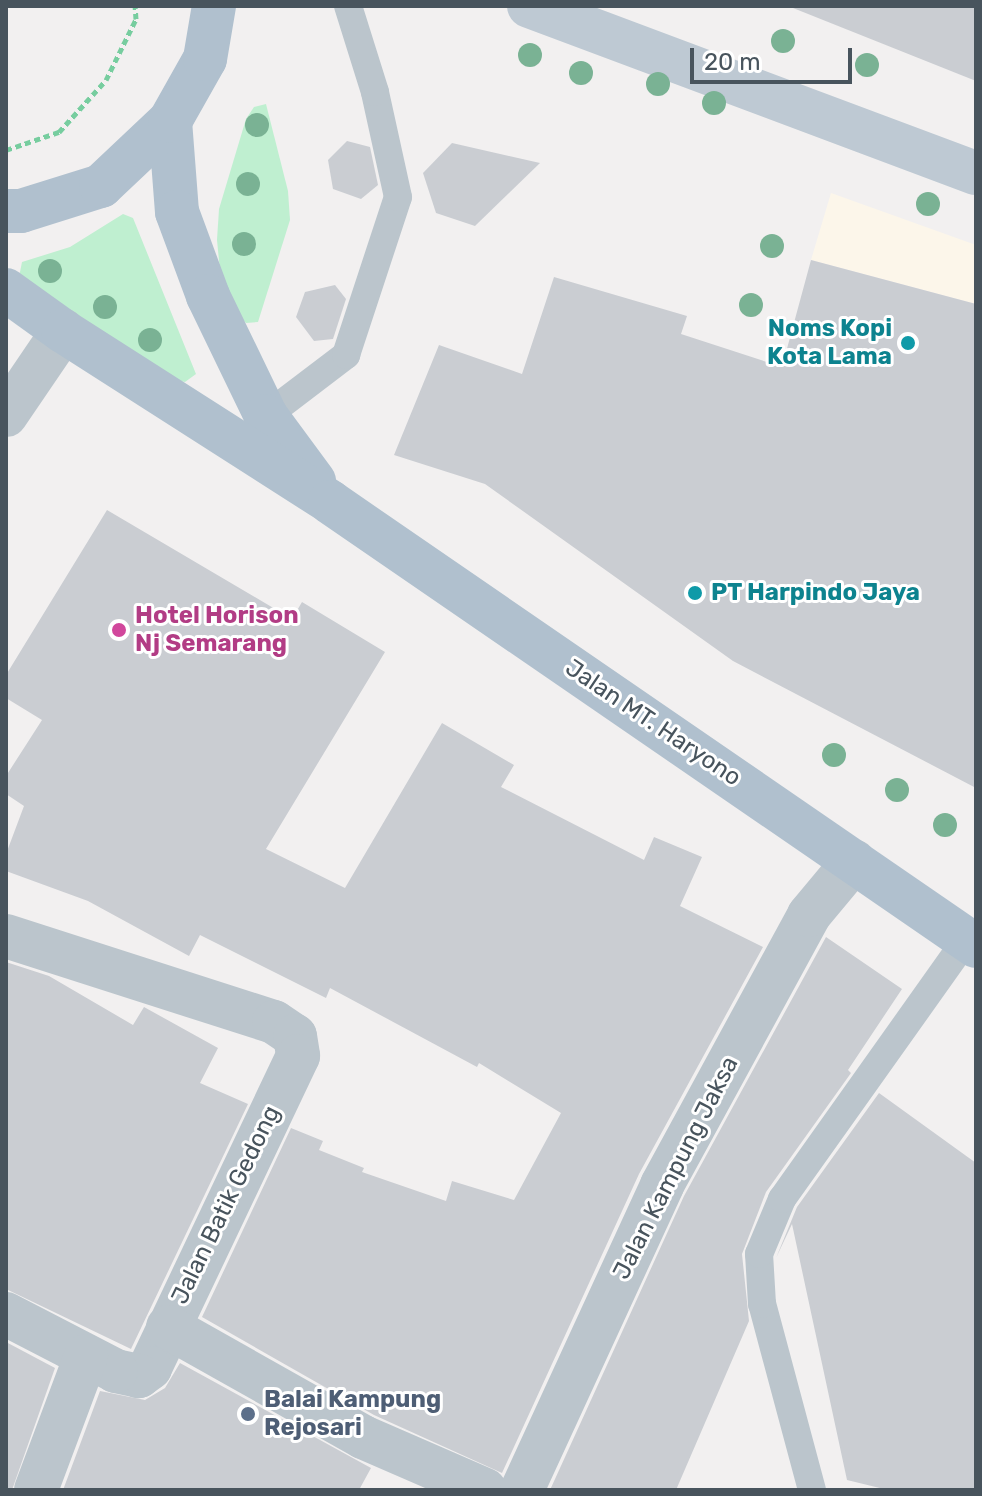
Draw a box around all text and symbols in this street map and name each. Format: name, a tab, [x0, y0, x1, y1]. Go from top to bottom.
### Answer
scale bar	[694, 32, 856, 82]
text: 20 m	[704, 48, 761, 76]
place label: Noms Kopi Kota Lama	[767, 315, 892, 371]
marker: Noms Kopi Kota Lama	[899, 334, 917, 352]
place label: PT Harpindo Jaya	[711, 579, 921, 607]
marker: PT Harpindo Jaya	[686, 584, 704, 602]
place label: Hotel Horison Nj Semarang	[135, 602, 299, 658]
marker: Hotel Horison Nj Semarang	[110, 621, 128, 639]
street label: Jalan MT. Haryono	[560, 654, 746, 792]
street label: Jalan Kampung Jaksa	[607, 1052, 745, 1284]
street label: Jalan Batik Gedong	[165, 1101, 287, 1309]
place label: Balai Kampung Rejosari	[264, 1386, 441, 1442]
marker: Balai Kampung Rejosari	[239, 1405, 257, 1423]

